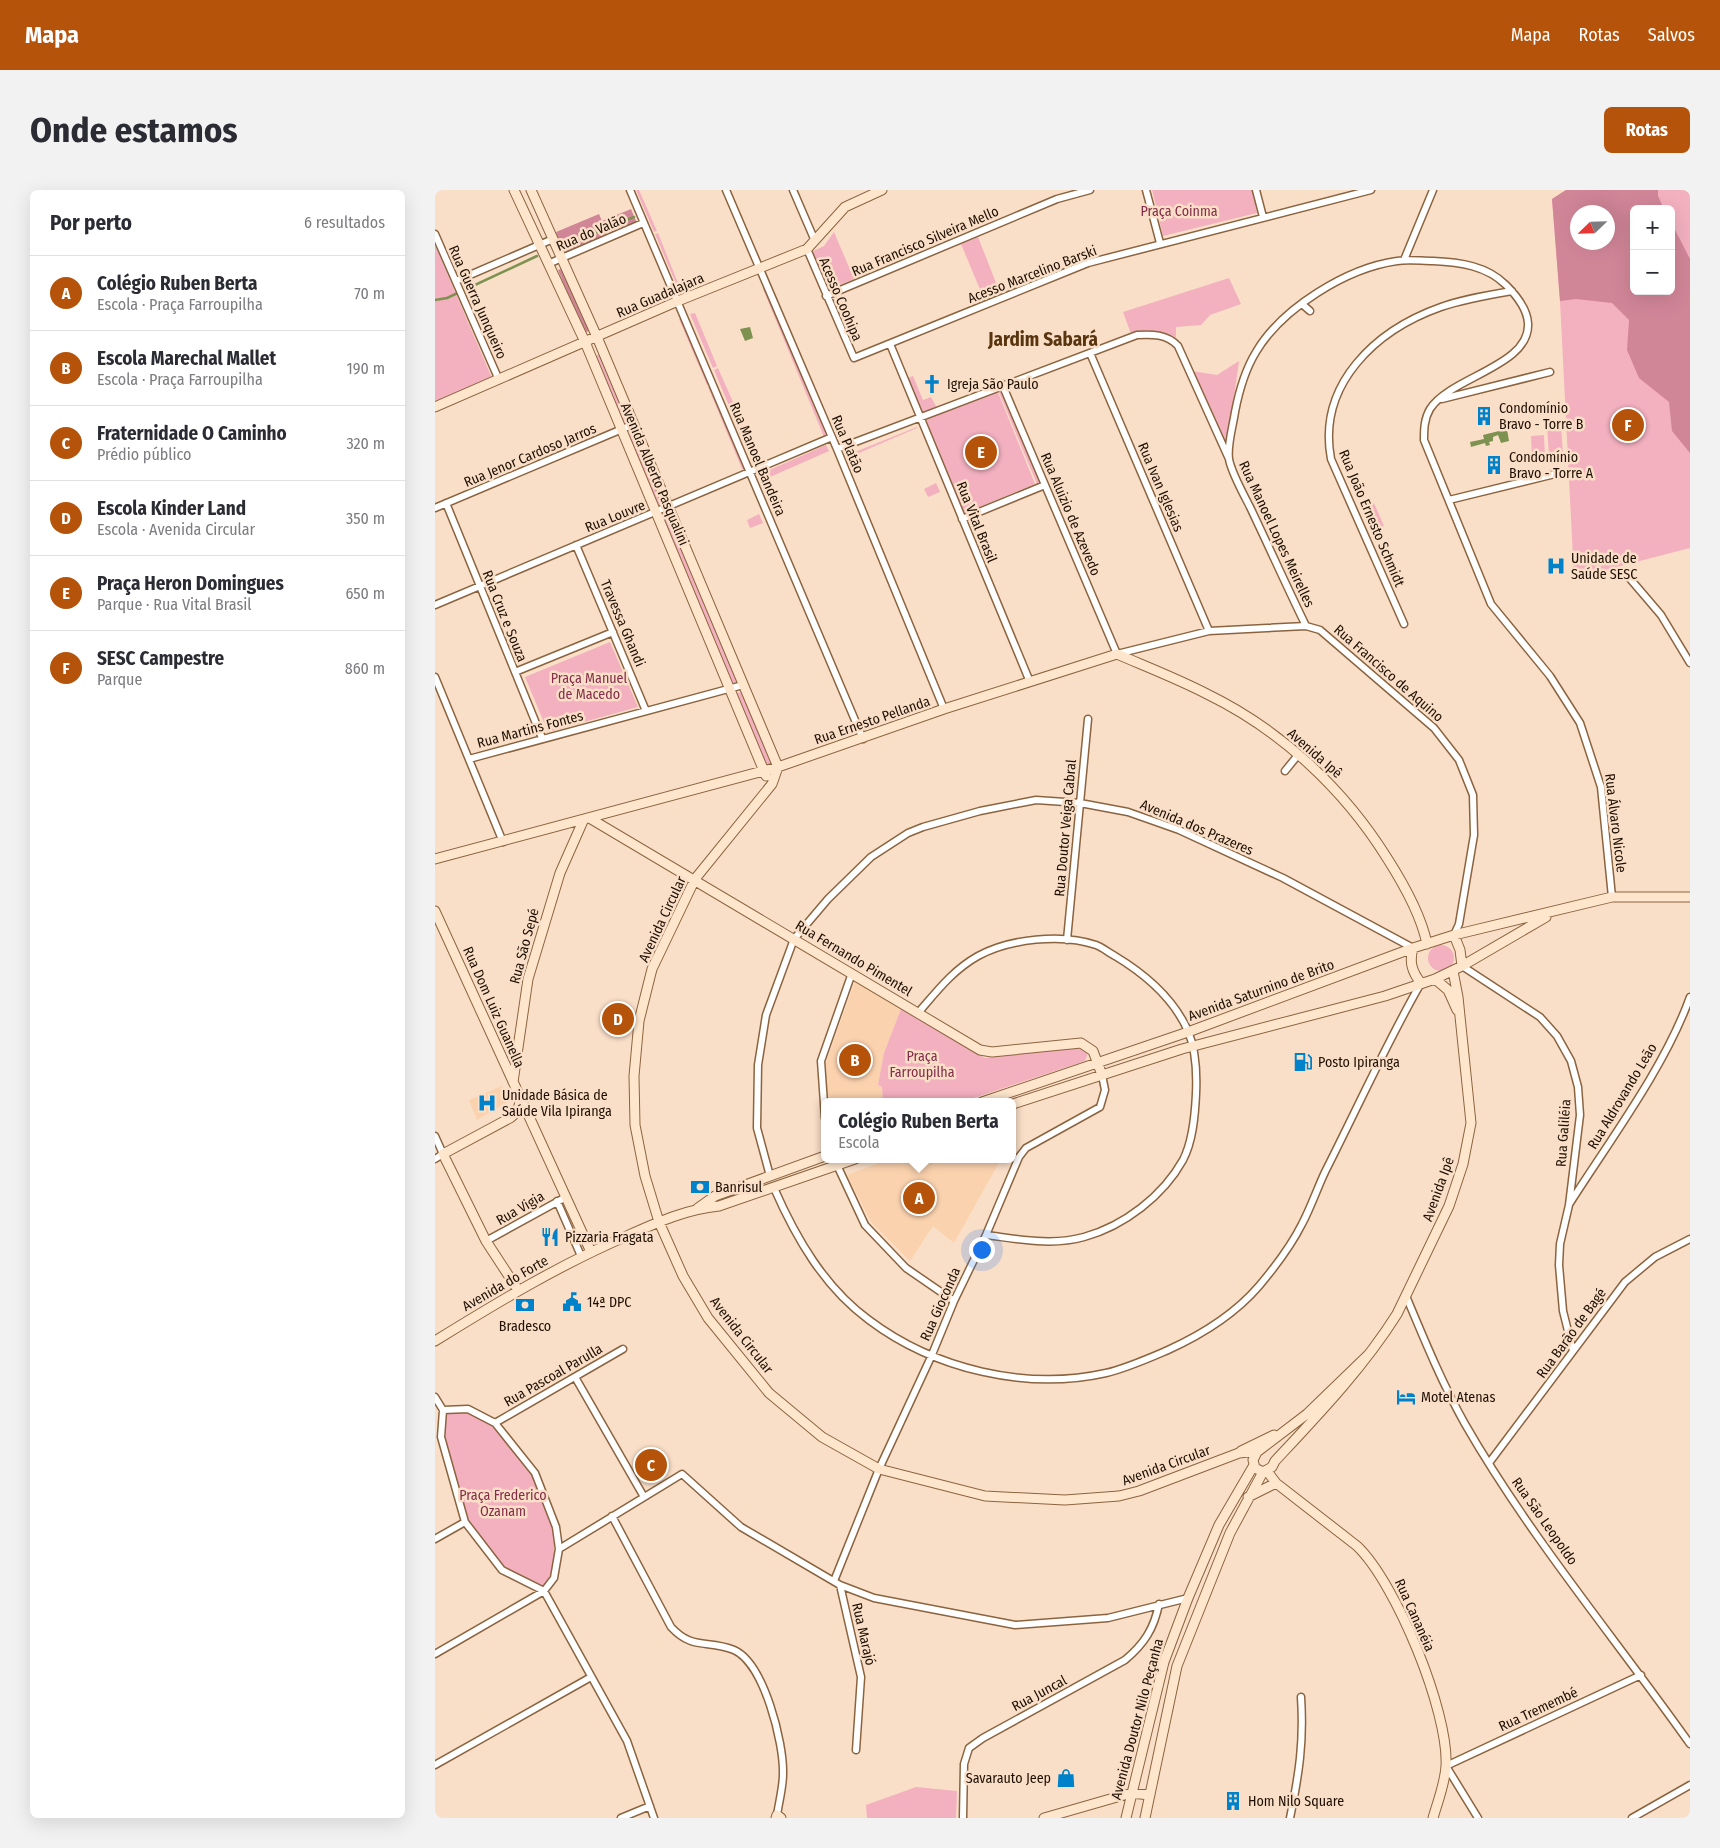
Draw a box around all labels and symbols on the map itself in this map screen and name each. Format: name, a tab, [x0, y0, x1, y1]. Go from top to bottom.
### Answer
street label: Rua Francisco Silveira Mello	[849, 203, 1001, 280]
park label: Praça Coinma	[1140, 203, 1218, 220]
north arrow	[1570, 205, 1615, 250]
street label: Rua do Valão	[554, 210, 629, 255]
street label: Acesso Marcelino Barski	[965, 242, 1099, 307]
street label: Rua Guerra Junqueiro	[445, 243, 510, 362]
street label: Acesso Coohipa	[815, 255, 866, 344]
street label: Rua Guadalajara	[614, 269, 707, 322]
district label: Jardim Sabará	[987, 328, 1098, 351]
church icon: Igreja São Paulo	[921, 373, 943, 395]
place label: Igreja São Paulo	[947, 376, 1039, 393]
street label: Avenida Alberto Pasqualini	[617, 400, 692, 548]
street label: Rua Manoel Bandeira	[726, 400, 789, 519]
place label: Condomínio Bravo - Torre B	[1499, 400, 1584, 433]
building icon: Condomínio Bravo - Torre B	[1473, 405, 1495, 427]
pin: F	[1612, 406, 1644, 444]
street label: Rua Platão	[828, 413, 867, 476]
street label: Rua Jenor Cardoso Jarros	[462, 420, 599, 491]
pin: E	[965, 433, 997, 471]
street label: Rua Ivan Iglesias	[1134, 440, 1187, 534]
street label: Rua João Ernesto Schmidt	[1335, 447, 1408, 590]
place label: Condomínio Bravo - Torre A	[1509, 449, 1594, 482]
street label: Rua Aluizio de Azevedo	[1037, 450, 1104, 578]
building icon: Condomínio Bravo - Torre A	[1483, 454, 1505, 476]
street label: Rua Manoel Lopes Meirelles	[1235, 458, 1318, 610]
street label: Rua Vital Brasil	[953, 479, 1001, 566]
street label: Rua Louvre	[583, 497, 648, 536]
place label: Unidade de Saúde SESC	[1571, 550, 1637, 583]
hospital icon: Unidade de Saúde SESC	[1545, 555, 1567, 577]
street label: Rua Cruz e Souza	[478, 568, 531, 665]
street label: Travessa Ghandi	[597, 577, 648, 669]
street label: Rua Francisco de Aquino	[1330, 621, 1447, 726]
park label: Praça Manuel de Macedo	[551, 670, 628, 703]
street label: Rua Ernesto Pellanda	[812, 693, 932, 748]
street label: Rua Martins Fontes	[475, 707, 585, 752]
street label: Avenida Ipê	[1284, 725, 1346, 782]
street label: Rua Doutor Veiga Cabral	[1051, 758, 1080, 897]
street label: Rua Álvaro Nicole	[1601, 772, 1631, 874]
street label: Avenida dos Prazeres	[1138, 796, 1256, 859]
street label: Avenida Circular	[635, 874, 690, 965]
street label: Rua São Sepé	[506, 906, 543, 986]
street label: Rua Fernando Pimentel	[792, 917, 915, 1000]
street label: Rua Dom Luiz Guanella	[459, 944, 528, 1071]
street label: Avenida Saturnino de Brito	[1186, 956, 1336, 1025]
pin: D	[602, 1000, 634, 1038]
street label: Rua Aldrovando Leão	[1584, 1040, 1661, 1152]
pin: B	[839, 1041, 871, 1079]
park label: Praça Farroupilha	[889, 1048, 955, 1081]
fuel station icon: Posto Ipiranga	[1292, 1051, 1314, 1073]
place label: Posto Ipiranga	[1318, 1054, 1400, 1071]
place label: Unidade Básica de Saúde Vila Ipiranga	[502, 1087, 612, 1120]
hospital icon: Unidade Básica de Saúde Vila Ipiranga	[476, 1092, 498, 1114]
street label: Rua Galiléia	[1553, 1098, 1574, 1168]
street label: Avenida Ipê	[1419, 1155, 1458, 1224]
bank icon: Banrisul	[689, 1176, 711, 1198]
place label: Banrisul	[715, 1179, 763, 1196]
pin: A	[903, 1179, 935, 1217]
street label: Rua Vigia	[493, 1188, 547, 1229]
restaurant icon: Pizzaria Fragata	[539, 1226, 561, 1248]
place label: Pizzaria Fragata	[565, 1229, 654, 1246]
your location	[969, 1237, 995, 1263]
street label: Avenida do Forte	[459, 1252, 551, 1315]
street label: Rua Gioconda	[917, 1265, 964, 1344]
street label: Rua Barão de Bagé	[1533, 1285, 1610, 1382]
public building icon: 14ª DPC	[561, 1291, 583, 1313]
bank icon: Bradesco	[514, 1294, 536, 1316]
place label: 14ª DPC	[587, 1294, 631, 1311]
street label: Avenida Circular	[706, 1294, 777, 1377]
place label: Bradesco	[499, 1318, 551, 1335]
street label: Rua Pascoal Parulla	[501, 1340, 606, 1411]
hotel icon: Motel Atenas	[1395, 1386, 1417, 1408]
place label: Motel Atenas	[1421, 1389, 1495, 1406]
street label: Avenida Circular	[1120, 1442, 1213, 1489]
pin: C	[635, 1446, 667, 1484]
street label: Rua São Leopoldo	[1508, 1474, 1581, 1568]
park label: Praça Frederico Ozanam	[459, 1487, 547, 1520]
street label: Rua Cananéia	[1391, 1576, 1438, 1654]
street label: Rua Marajó	[848, 1601, 879, 1667]
street label: Avenida Doutor Nilo Peçanha	[1108, 1637, 1167, 1802]
street label: Rua Juncal	[1009, 1672, 1070, 1715]
street label: Rua Tremembé	[1496, 1684, 1581, 1735]
shop icon: Savarauto Jeep	[1055, 1767, 1077, 1789]
place label: Savarauto Jeep	[966, 1770, 1051, 1787]
building icon: Hom Nilo Square	[1222, 1790, 1244, 1812]
place label: Hom Nilo Square	[1248, 1793, 1344, 1810]

